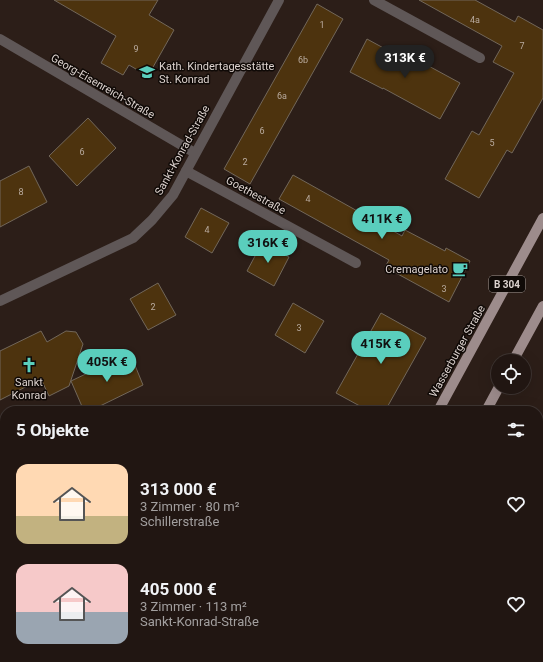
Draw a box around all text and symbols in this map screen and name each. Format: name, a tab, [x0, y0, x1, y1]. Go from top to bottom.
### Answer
house number: 4a	[470, 15, 480, 25]
house number: 1	[319, 20, 325, 30]
house number: 7	[519, 41, 525, 51]
house number: 9	[133, 44, 139, 54]
pin: 313K €	[372, 45, 438, 79]
text: 313K €	[384, 50, 426, 65]
street label: Georg-Eisenreich-Straße	[48, 51, 157, 122]
house number: 6b	[298, 55, 308, 65]
place label: Kath. Kindertagesstätte St. Konrad	[159, 60, 275, 86]
school or university icon: Kath. Kindertagesstätte St. Konrad	[138, 63, 156, 81]
house number: 6a	[277, 91, 287, 101]
street label: Sankt-Konrad-Straße	[152, 103, 213, 197]
house number: 6	[259, 126, 265, 136]
house number: 5	[489, 138, 495, 148]
house number: 6	[79, 147, 85, 157]
house number: 2	[242, 157, 248, 167]
street label: Goethestraße	[224, 174, 288, 217]
house number: 8	[18, 187, 24, 197]
house number: 4	[305, 194, 311, 204]
pin: 411K €	[349, 206, 415, 240]
text: 411K €	[361, 211, 403, 226]
house number: 4	[204, 225, 210, 235]
pin: 316K €	[235, 230, 301, 264]
text: 316K €	[247, 235, 289, 250]
cafe icon: Cremagelato	[451, 260, 469, 278]
place label: Cremagelato	[385, 263, 448, 276]
road number: B 304	[489, 276, 525, 292]
house number: 3	[441, 284, 447, 294]
house number: 2	[150, 302, 156, 312]
street label: Wasserburger Straße	[427, 303, 488, 399]
house number: 3	[296, 323, 302, 333]
pin: 415K €	[348, 331, 414, 365]
text: 415K €	[360, 336, 402, 351]
pin: 405K €	[74, 349, 140, 383]
text: 405K €	[86, 354, 128, 369]
map controls	[491, 354, 531, 394]
button: locate	[491, 354, 531, 394]
church icon: Sankt Konrad	[20, 356, 38, 374]
place label: Sankt Konrad	[12, 376, 46, 402]
icon: filters	[505, 419, 527, 441]
text: 5 Objekte	[16, 420, 89, 440]
text: 313 000 €	[140, 479, 217, 499]
icon: home	[48, 480, 96, 528]
icon: heart	[505, 493, 527, 515]
text: 3 Zimmer · 80 m²	[140, 499, 239, 514]
text: Schillerstraße	[140, 514, 219, 529]
text: 405 000 €	[140, 579, 217, 599]
icon: home	[48, 580, 96, 628]
icon: heart	[505, 593, 527, 615]
text: 3 Zimmer · 113 m²	[140, 599, 247, 614]
text: Sankt-Konrad-Straße	[140, 614, 259, 629]

